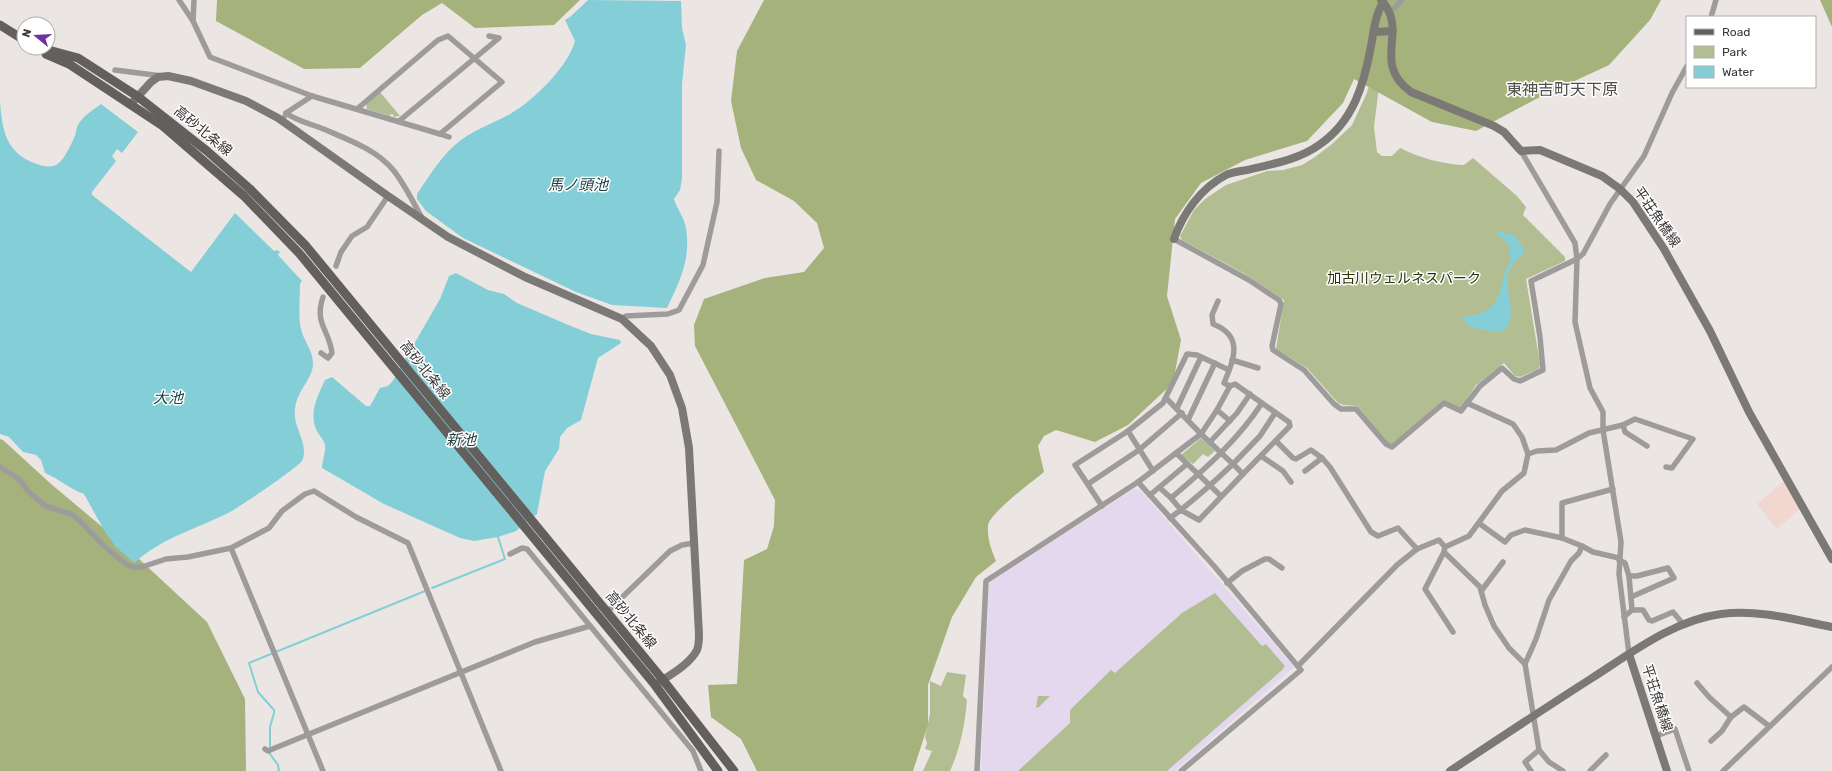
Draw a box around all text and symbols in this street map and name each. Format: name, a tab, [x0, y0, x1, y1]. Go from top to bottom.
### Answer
north arrow	[16, 16, 56, 56]
legend	[1686, 16, 1816, 88]
text: Road	[1722, 25, 1750, 39]
text: N	[20, 27, 34, 39]
text: Park	[1722, 45, 1748, 59]
text: Water	[1722, 65, 1754, 79]
district label: 東神吉町天下原	[1506, 80, 1618, 99]
street label: 高砂北条線	[170, 102, 236, 160]
water label: 馬ノ頭池	[548, 176, 610, 194]
street label: 平荘魚橋線	[1630, 183, 1684, 251]
park label: 加古川ウェルネスパーク	[1327, 270, 1481, 287]
street label: 高砂北条線	[396, 337, 454, 403]
water label: 大池	[153, 389, 185, 407]
water label: 新池	[446, 431, 478, 449]
street label: 高砂北条線	[602, 588, 660, 652]
street label: 平荘魚橋線	[1638, 662, 1676, 734]

